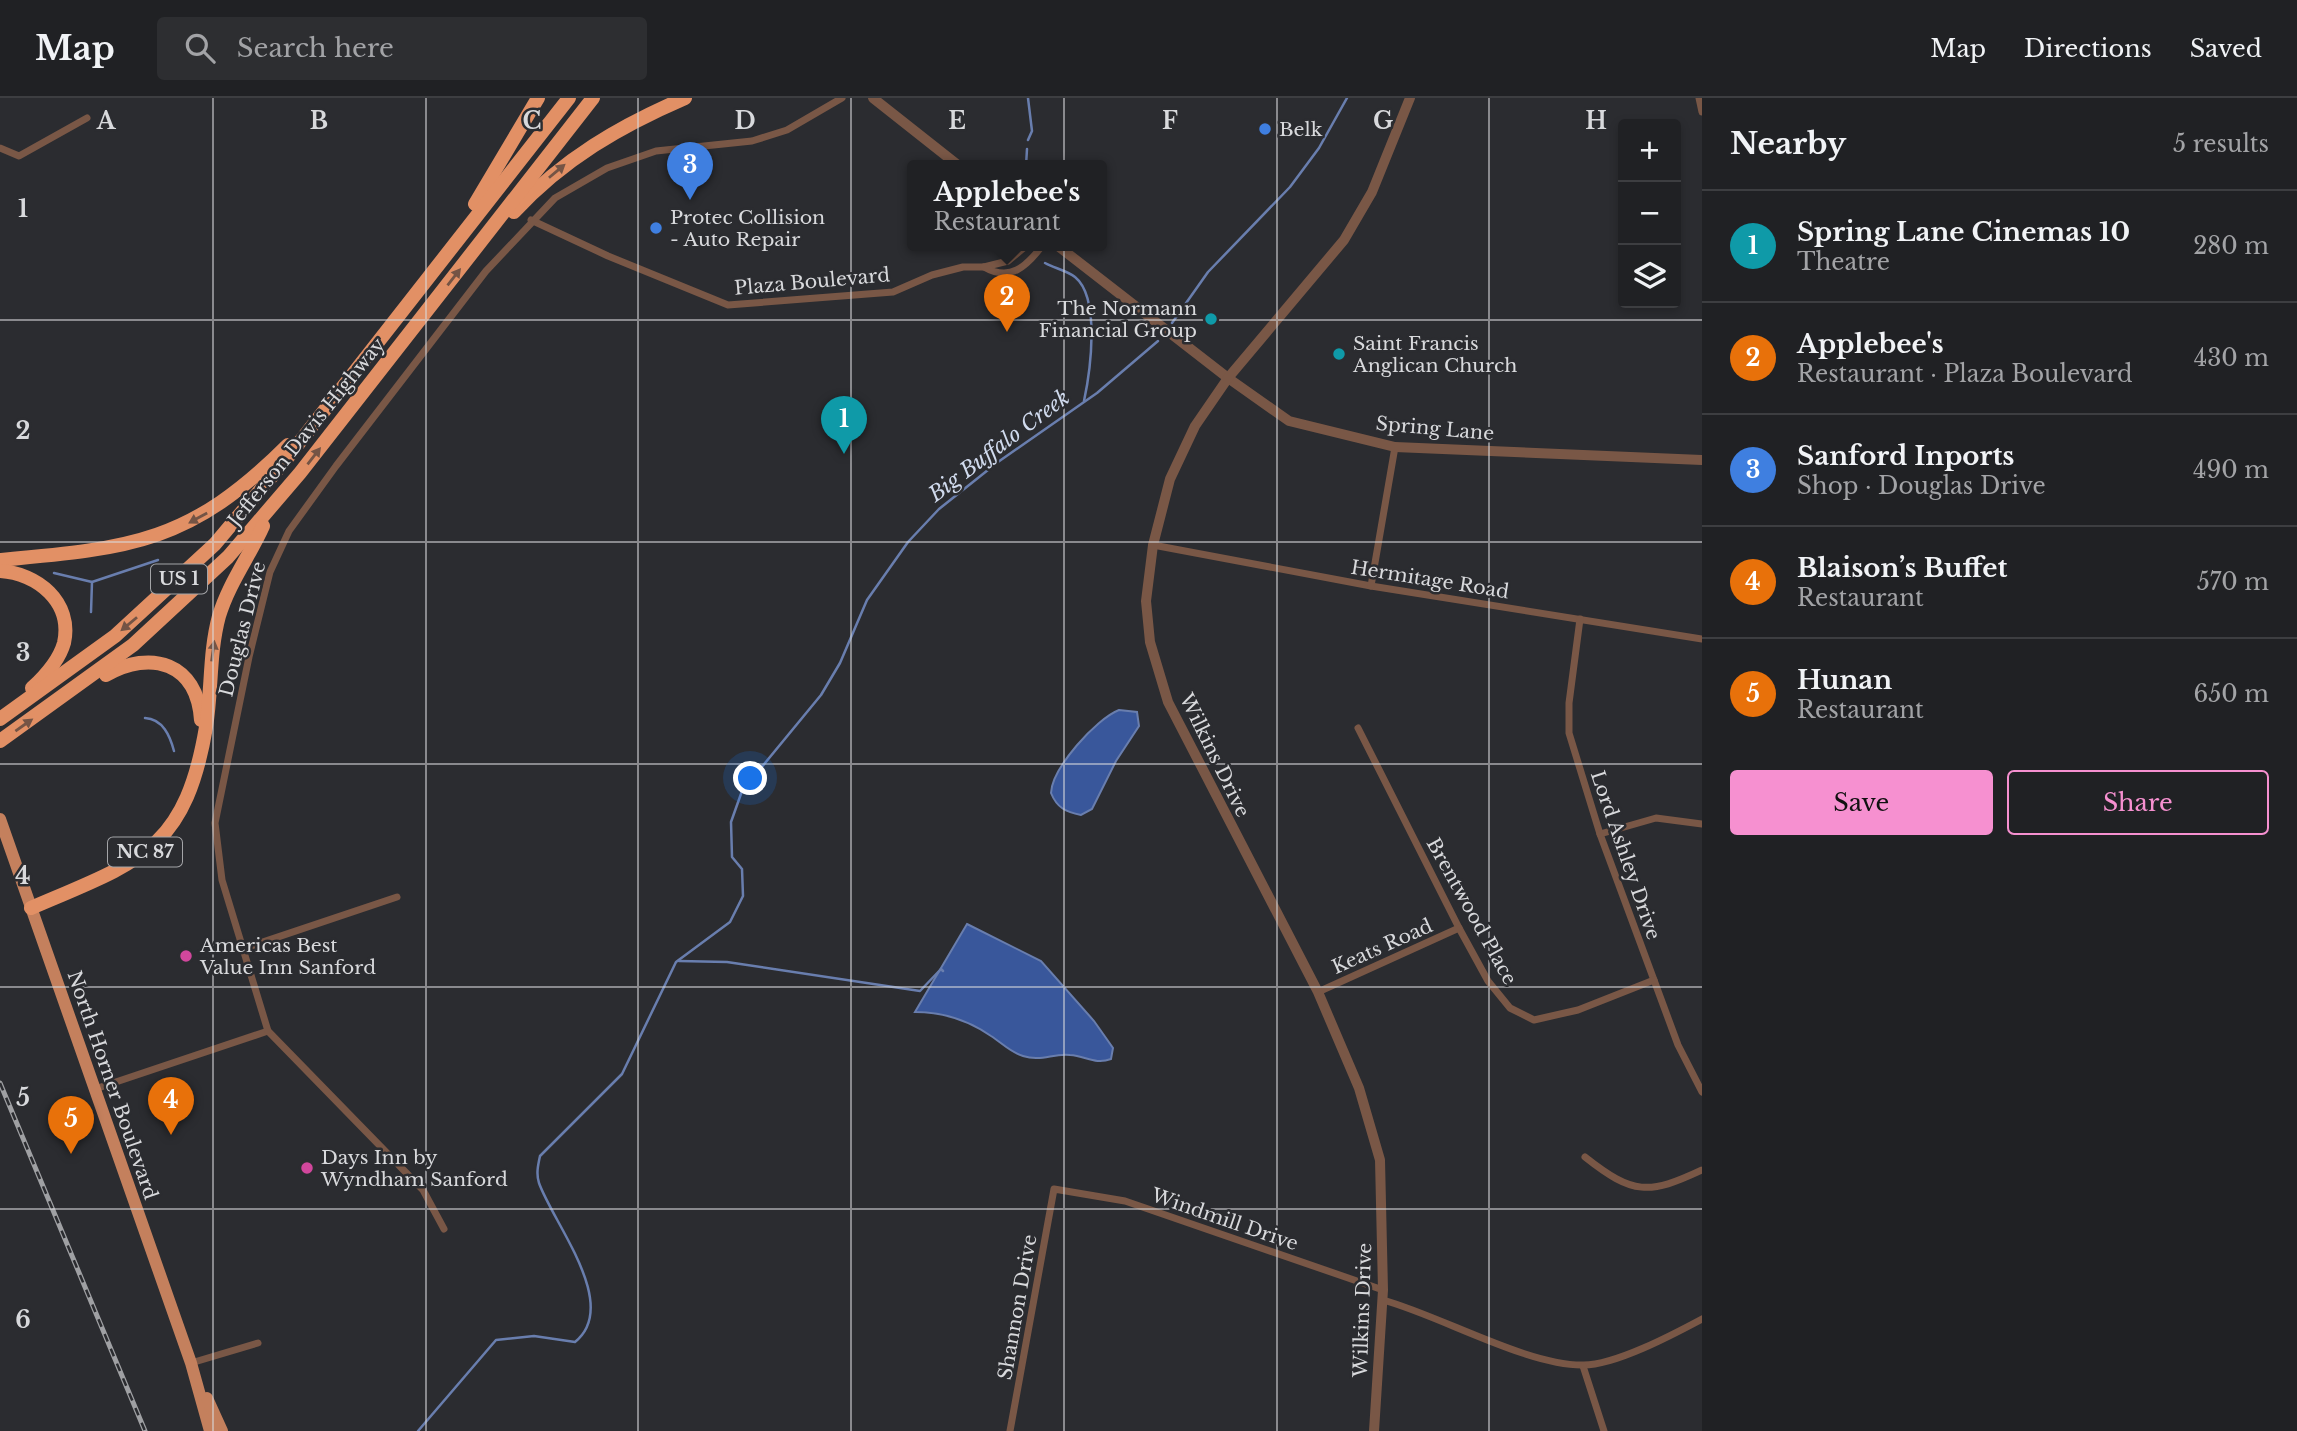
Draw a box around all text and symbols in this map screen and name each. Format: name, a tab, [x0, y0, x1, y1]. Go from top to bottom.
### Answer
search box	[157, 17, 647, 80]
text: Map	[35, 28, 115, 69]
icon: search	[181, 29, 219, 67]
text: Search here	[237, 32, 394, 64]
text: Map	[1930, 34, 1986, 63]
text: Directions	[2024, 34, 2152, 63]
text: Saved	[2190, 34, 2262, 63]
text: A	[96, 107, 117, 135]
text: B	[310, 107, 328, 135]
text: C	[523, 107, 541, 135]
text: D	[734, 107, 756, 135]
text: E	[948, 107, 966, 135]
text: F	[1162, 107, 1178, 135]
text: G	[1373, 107, 1393, 135]
text: H	[1585, 107, 1607, 135]
place label: Belk	[1279, 118, 1323, 141]
map controls	[1618, 119, 1681, 308]
button: +	[1618, 119, 1681, 182]
marker: Belk	[1257, 121, 1273, 137]
text: Nearby	[1730, 125, 1846, 162]
text: 5 results	[2173, 130, 2269, 158]
pin: 3	[667, 142, 713, 200]
popup	[907, 160, 1107, 251]
one-way arrow	[549, 164, 566, 179]
text: Applebee's	[934, 176, 1080, 208]
button: −	[1618, 182, 1681, 245]
text: 1	[18, 195, 28, 223]
place label: Protec Collision - Auto Repair	[670, 206, 825, 251]
text: Restaurant	[934, 208, 1060, 236]
text: Spring Lane Cinemas 10	[1797, 216, 2130, 248]
marker: Protec Collision - Auto Repair	[648, 220, 664, 236]
text: 1	[1748, 232, 1758, 260]
text: 280 m	[2193, 232, 2269, 260]
button: layers	[1618, 245, 1681, 308]
text: Theatre	[1797, 248, 1890, 276]
street label: Plaza Boulevard	[733, 263, 891, 300]
one-way arrow	[446, 268, 461, 286]
pin: 2	[984, 274, 1030, 332]
place label: The Normann Financial Group	[1039, 297, 1197, 342]
marker: The Normann Financial Group	[1203, 311, 1219, 327]
text: Applebee's	[1797, 328, 1944, 360]
place label: Saint Francis Anglican Church	[1352, 332, 1517, 377]
street label: Jefferson Davis Highway	[221, 333, 390, 534]
text: 2	[1746, 344, 1760, 372]
text: 430 m	[2194, 344, 2269, 372]
marker: Saint Francis Anglican Church	[1331, 346, 1347, 362]
text: Restaurant · Plaza Boulevard	[1797, 360, 2133, 388]
water label: Big Buffalo Creek	[923, 385, 1075, 508]
pin: 1	[821, 396, 867, 454]
street label: Spring Lane	[1375, 412, 1495, 445]
text: 2	[16, 417, 30, 445]
text: Sanford Inports	[1797, 440, 2014, 472]
one-way arrow	[306, 447, 321, 465]
text: 3	[1746, 456, 1760, 484]
text: 490 m	[2193, 456, 2269, 484]
text: Shop · Douglas Drive	[1797, 472, 2046, 500]
one-way arrow	[188, 512, 207, 524]
text: Blaison’s Buffet	[1797, 552, 2007, 584]
street label: Hermitage Road	[1349, 556, 1511, 603]
street label: Douglas Drive	[215, 559, 270, 699]
road number: US 1	[151, 564, 207, 593]
text: 4	[1745, 568, 1761, 596]
text: 570 m	[2197, 568, 2269, 596]
text: Restaurant	[1797, 584, 1924, 612]
one-way arrow	[121, 616, 139, 631]
text: 3	[16, 639, 30, 667]
one-way arrow	[207, 640, 218, 662]
text: Hunan	[1797, 664, 1892, 696]
text: 5	[1746, 680, 1760, 708]
text: 650 m	[2193, 680, 2269, 708]
street label: Wilkins Drive	[1174, 689, 1254, 821]
text: Restaurant	[1797, 696, 1924, 724]
one-way arrow	[15, 719, 34, 732]
your location	[733, 761, 767, 795]
street label: Lord Ashley Drive	[1586, 768, 1665, 943]
button: Save	[1730, 770, 1993, 835]
button: Share	[2007, 770, 2269, 835]
street label: Brentwood Place	[1422, 834, 1521, 989]
road number: NC 87	[108, 838, 182, 866]
text: 4	[15, 862, 31, 890]
street label: Keats Road	[1328, 914, 1436, 979]
place label: Americas Best Value Inn Sanford	[199, 934, 376, 979]
marker: Americas Best Value Inn Sanford	[178, 948, 194, 964]
street label: North Horner Boulevard	[63, 968, 163, 1203]
pin: 4	[148, 1077, 194, 1135]
text: 5	[16, 1084, 30, 1112]
pin: 5	[48, 1096, 94, 1154]
place label: Days Inn by Wyndham Sanford	[320, 1146, 508, 1191]
marker: Days Inn by Wyndham Sanford	[299, 1160, 315, 1176]
street label: Windmill Drive	[1148, 1183, 1301, 1255]
street label: Shannon Drive	[993, 1233, 1042, 1382]
street label: Wilkins Drive	[1349, 1242, 1376, 1379]
text: 6	[15, 1306, 31, 1334]

